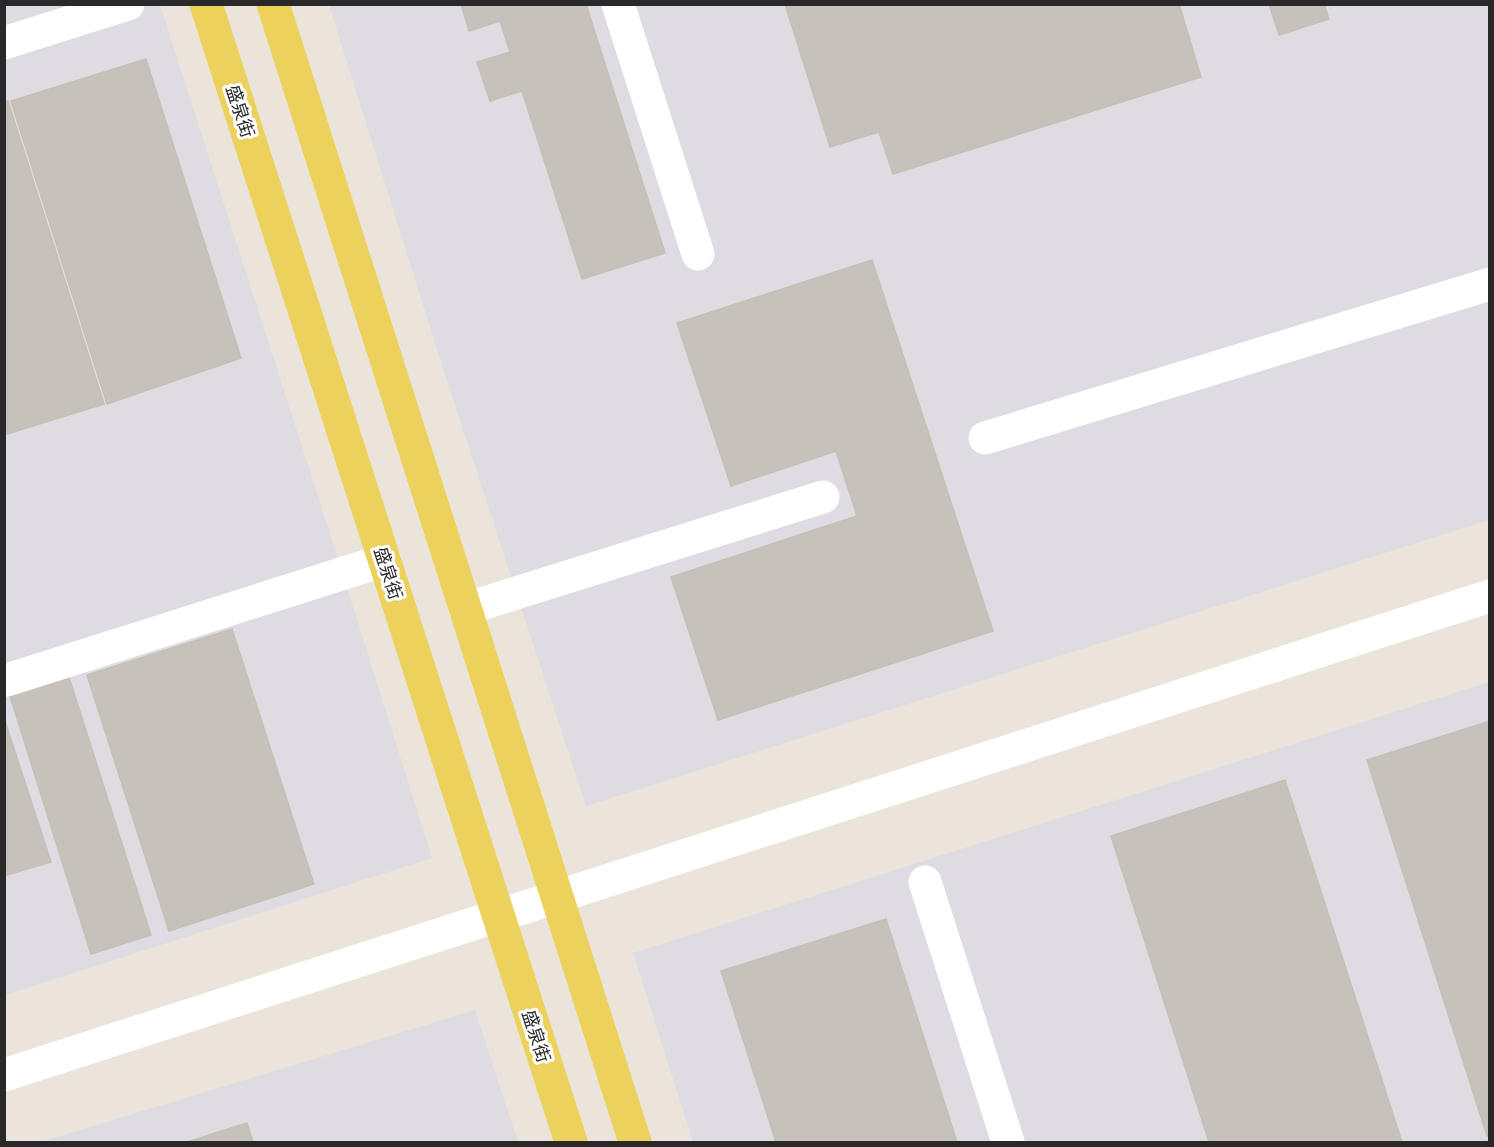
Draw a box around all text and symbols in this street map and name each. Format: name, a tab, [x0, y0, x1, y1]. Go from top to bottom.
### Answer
street label: 盛泉街	[222, 82, 260, 140]
street label: 盛泉街	[370, 544, 408, 602]
street label: 盛泉街	[518, 1007, 556, 1065]

